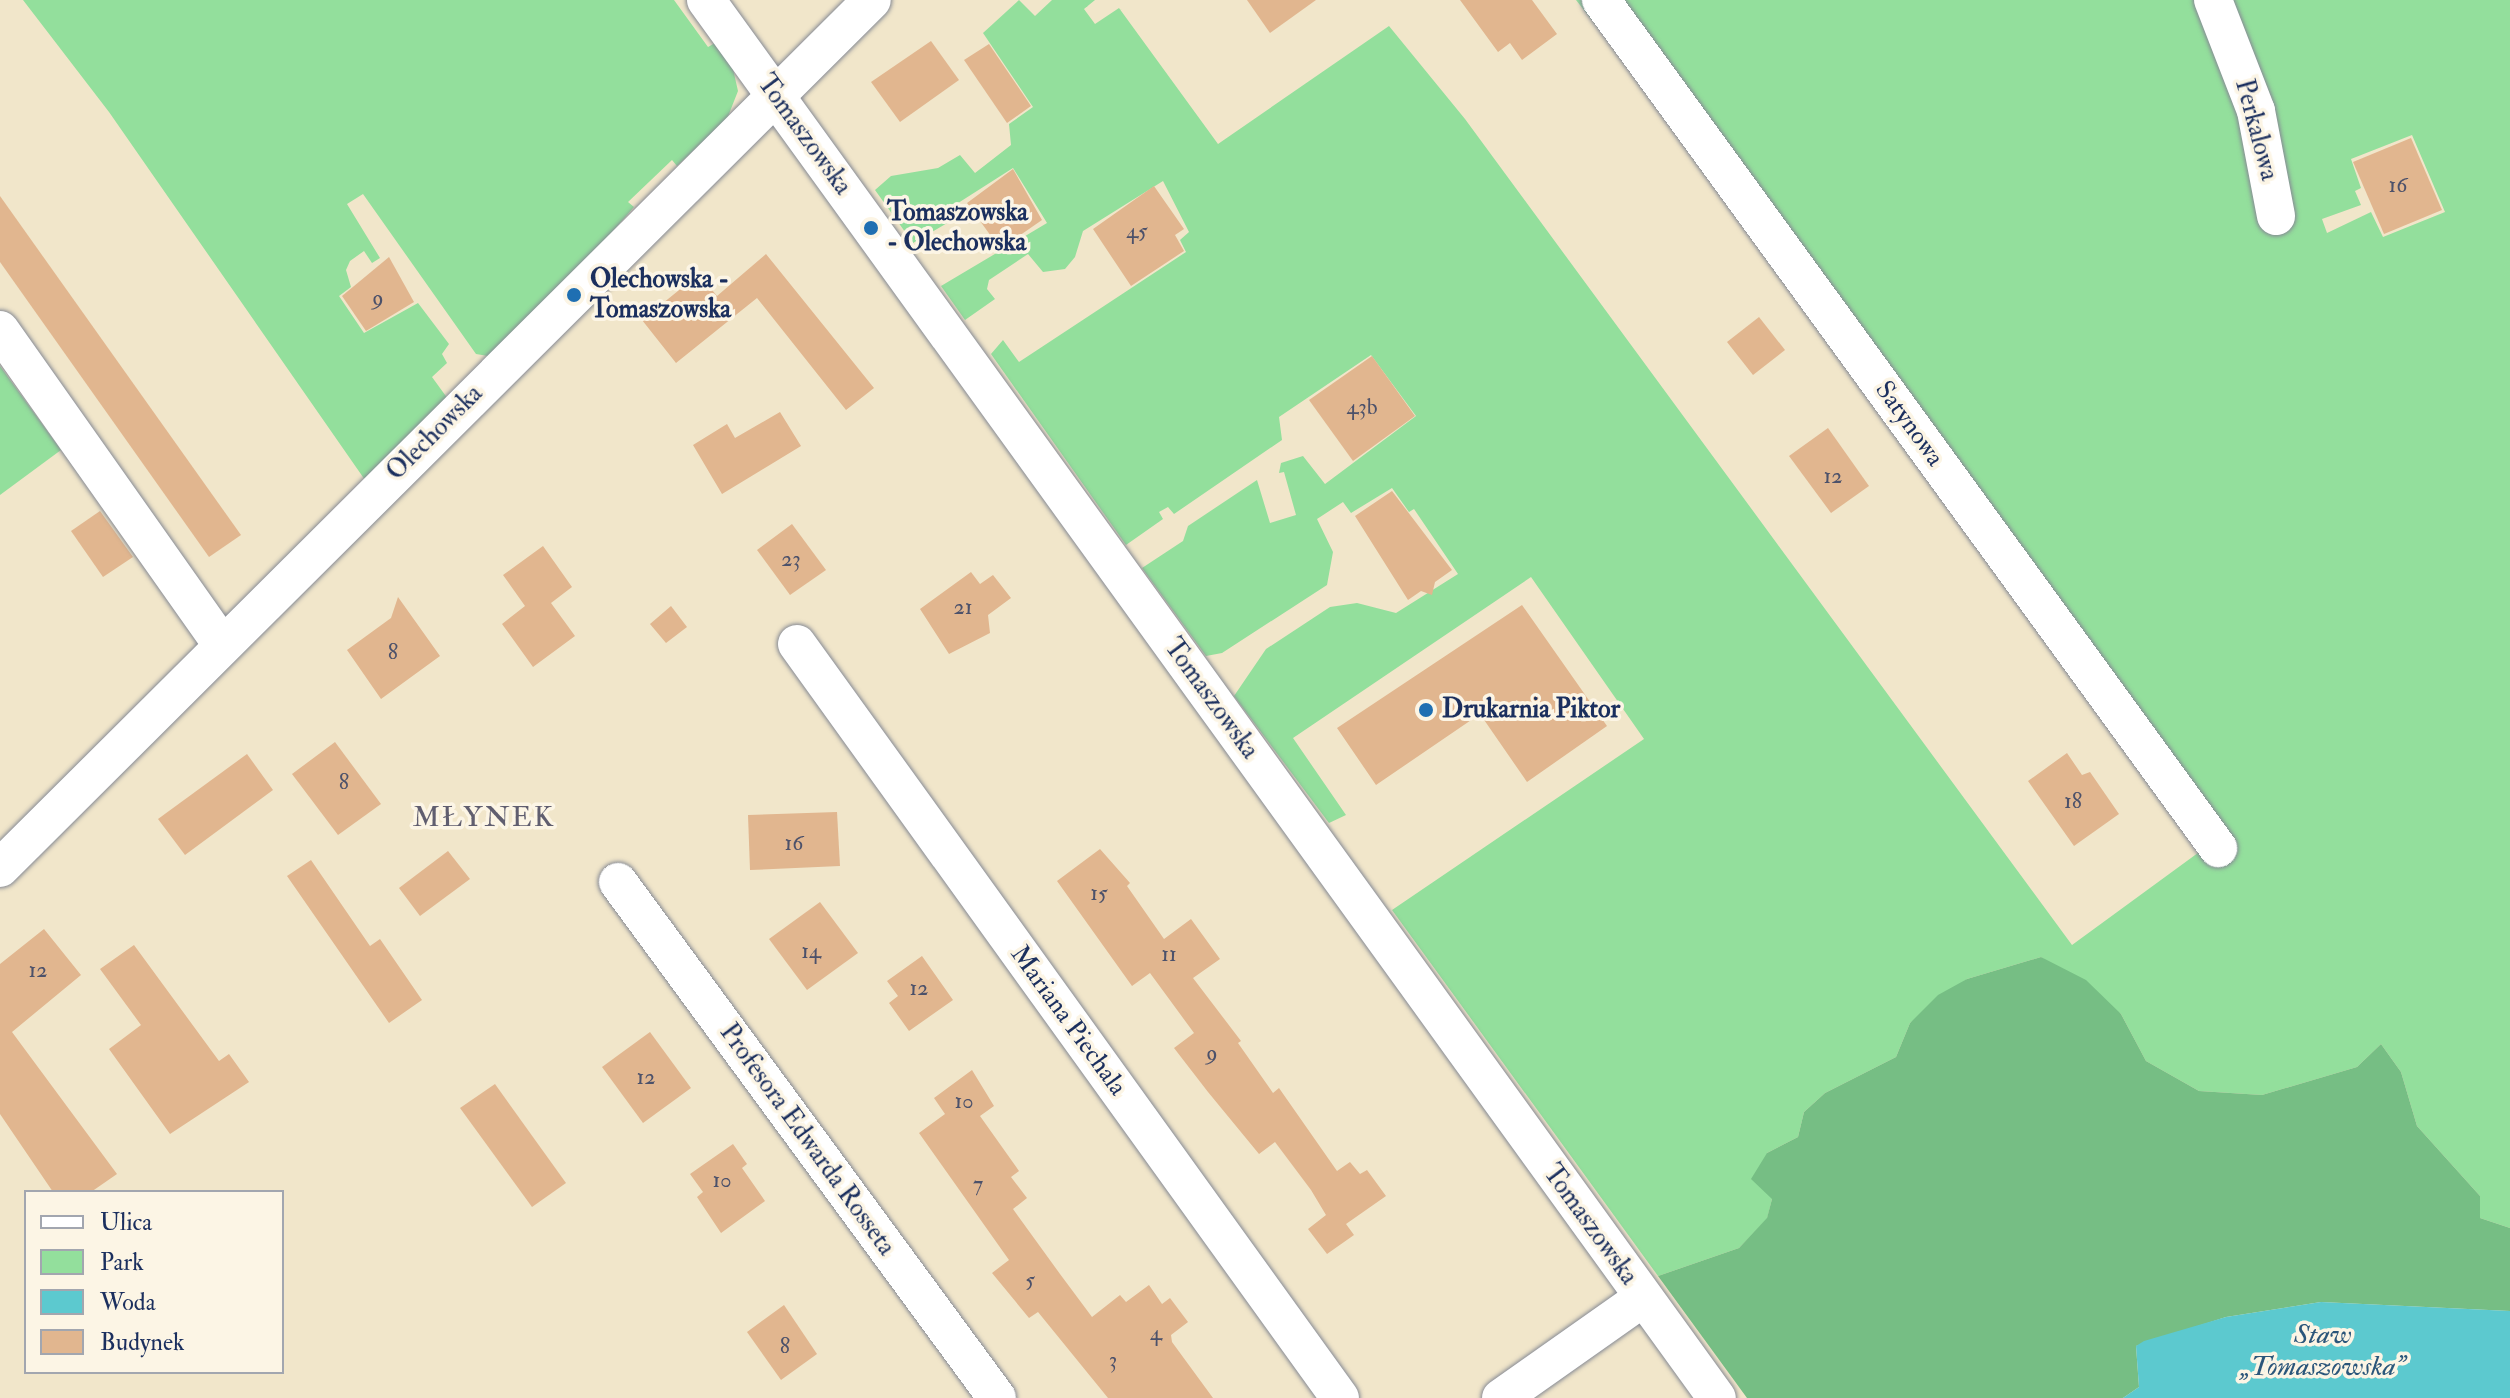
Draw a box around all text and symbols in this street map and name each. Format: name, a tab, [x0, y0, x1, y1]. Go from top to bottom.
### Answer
street label: Tomaszowska	[750, 69, 858, 201]
street label: Perkalowa	[2228, 76, 2284, 184]
house number: 16	[2389, 173, 2407, 199]
place label: Tomaszowska - Olechowska	[887, 197, 1028, 258]
marker: Tomaszowska - Olechowska	[862, 219, 880, 237]
house number: 45	[1126, 219, 1148, 245]
place label: Olechowska - Tomaszowska	[590, 264, 731, 326]
house number: 9	[372, 286, 384, 312]
marker: Olechowska - Tomaszowska	[565, 286, 583, 304]
street label: Satynowa	[1868, 375, 1950, 473]
street label: Olechowska	[381, 379, 489, 487]
house number: 43b	[1346, 395, 1378, 421]
house number: 12	[1823, 464, 1843, 490]
house number: 23	[781, 547, 801, 573]
house number: 21	[953, 595, 973, 621]
street label: Tomaszowska	[1157, 633, 1265, 765]
house number: 8	[388, 640, 398, 666]
place label: Drukarnia Piktor	[1442, 694, 1620, 726]
marker: Drukarnia Piktor	[1417, 701, 1435, 719]
house number: 8	[339, 770, 349, 796]
house number: 18	[2064, 789, 2082, 815]
district label: MŁYNEK	[413, 801, 555, 835]
house number: 16	[785, 831, 803, 857]
house number: 15	[1090, 881, 1108, 907]
house number: 14	[801, 939, 821, 965]
street label: Mariana Piechala	[1003, 940, 1133, 1102]
house number: 11	[1161, 942, 1177, 968]
house number: 12	[28, 958, 48, 984]
house number: 12	[909, 976, 929, 1002]
street label: Profesora Edwarda Rosseta	[712, 1018, 902, 1262]
house number: 9	[1206, 1041, 1218, 1067]
house number: 12	[636, 1065, 656, 1091]
house number: 10	[954, 1089, 974, 1115]
street label: Tomaszowska	[1536, 1159, 1644, 1291]
house number: 10	[712, 1168, 732, 1194]
house number: 7	[973, 1172, 983, 1198]
legend	[24, 1190, 284, 1374]
text: Ulica	[100, 1207, 152, 1238]
text: Park	[100, 1247, 144, 1278]
house number: 5	[1025, 1268, 1035, 1294]
text: Woda	[100, 1287, 156, 1318]
water label: Staw „Tomaszowska”	[2241, 1318, 2405, 1384]
house number: 4	[1150, 1321, 1162, 1347]
text: Budynek	[100, 1327, 184, 1358]
house number: 8	[780, 1334, 790, 1360]
house number: 3	[1109, 1348, 1117, 1374]

